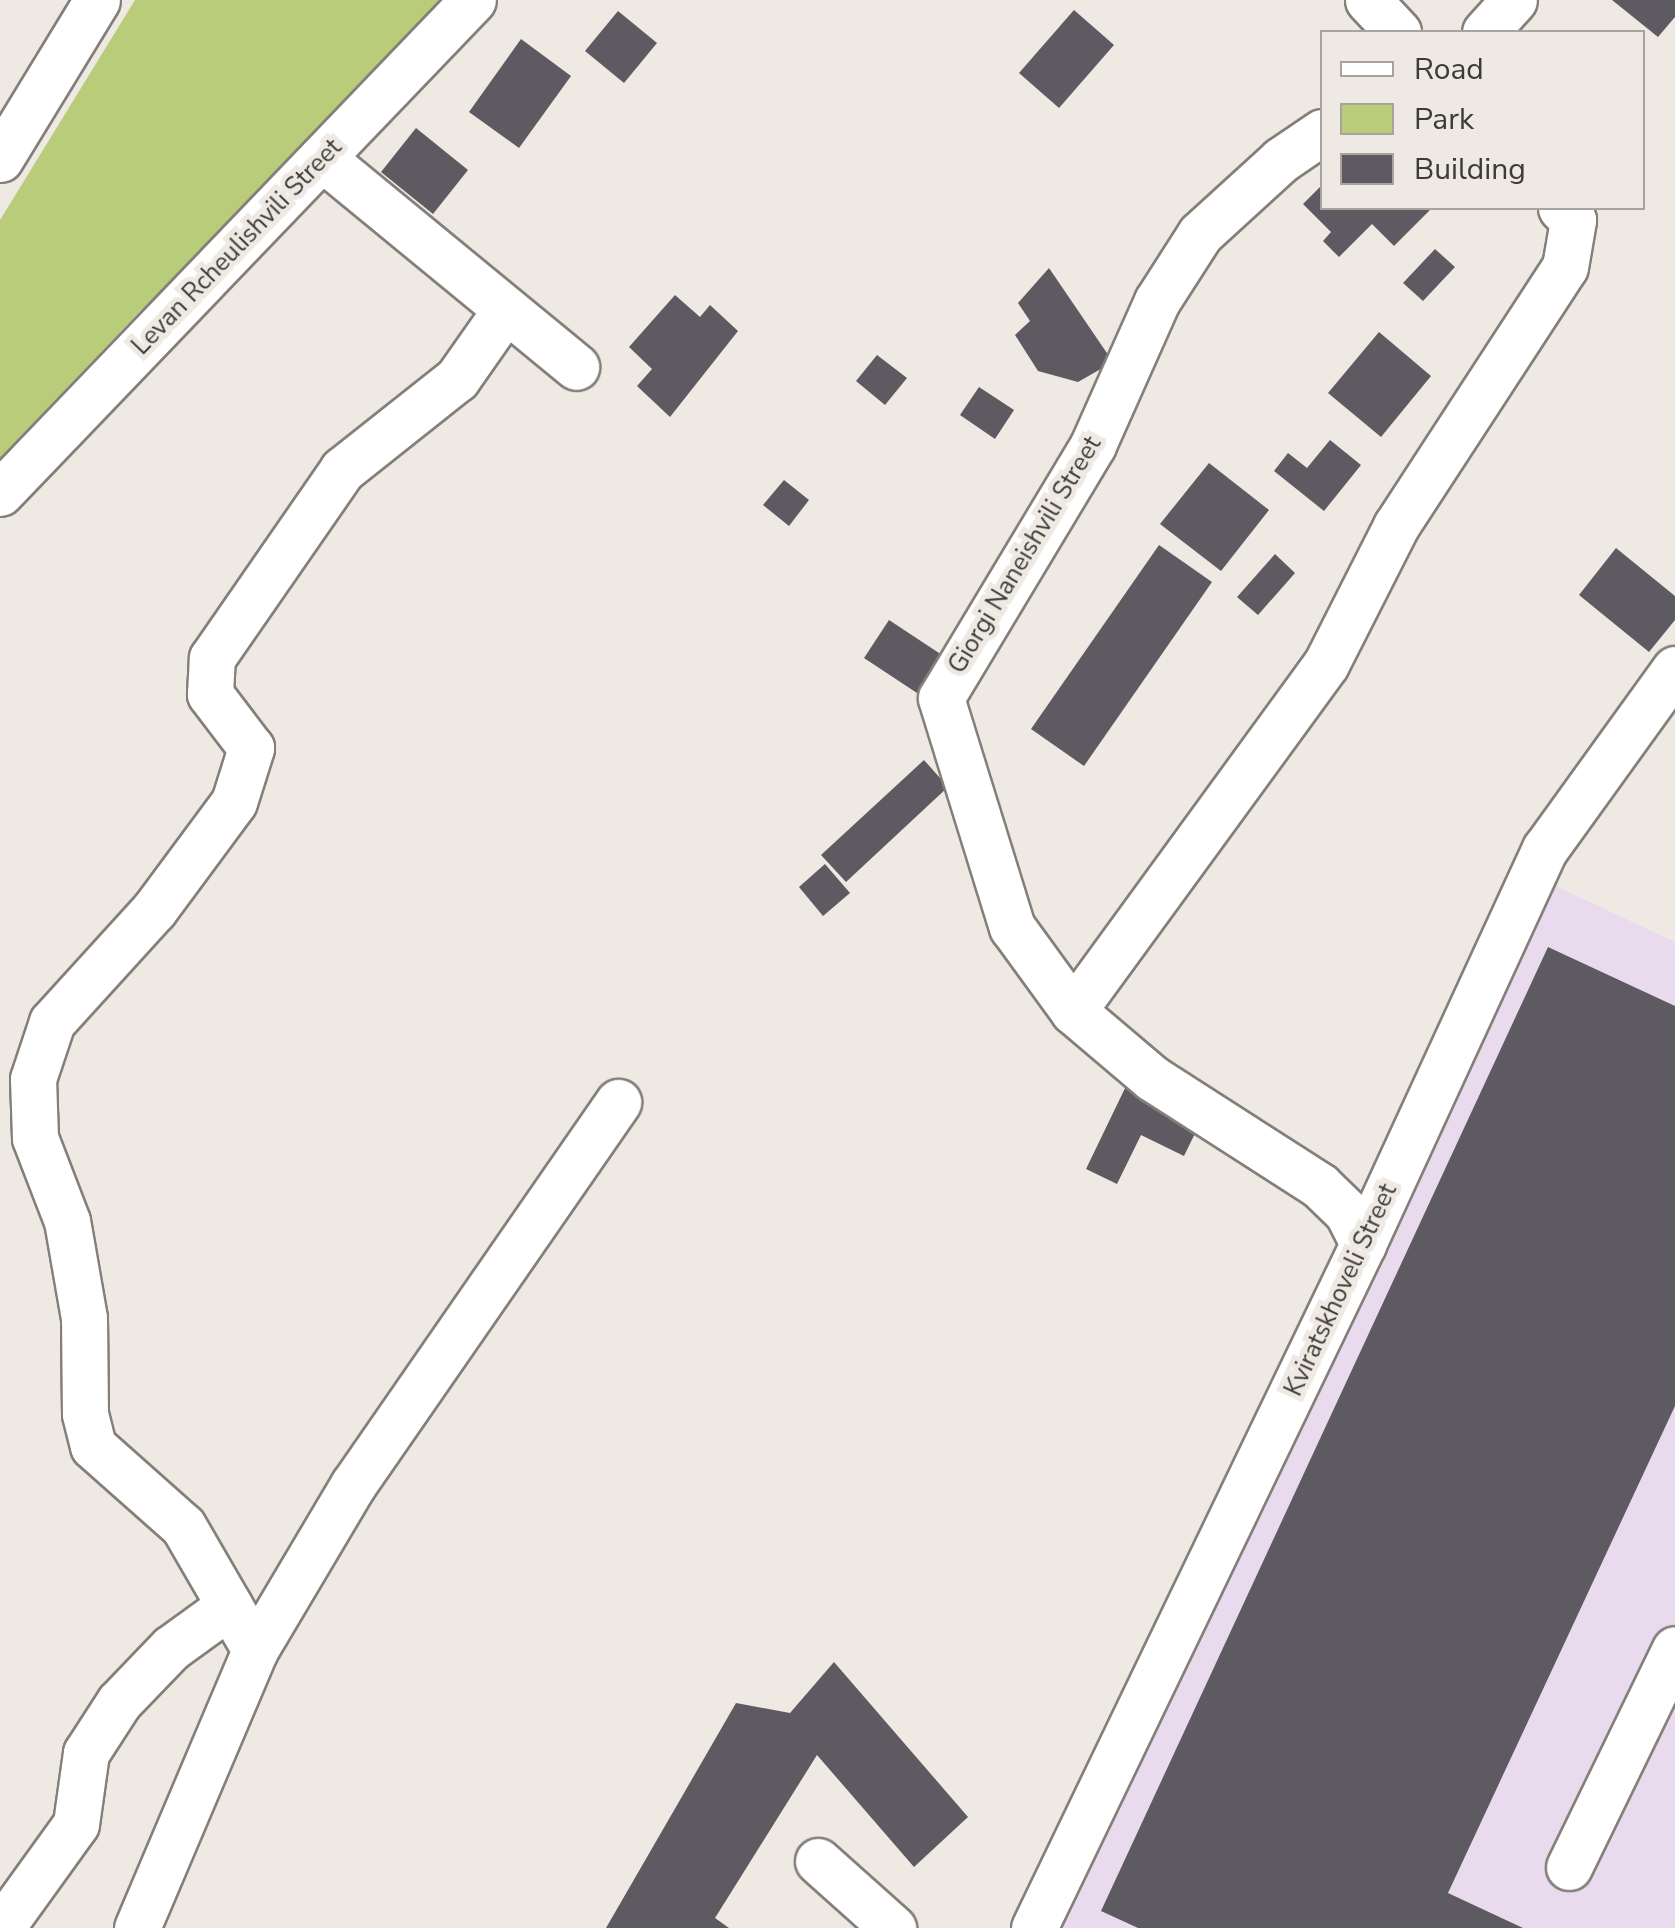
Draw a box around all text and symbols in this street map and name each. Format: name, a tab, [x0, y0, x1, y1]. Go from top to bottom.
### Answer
legend	[1320, 30, 1645, 210]
text: Road	[1414, 49, 1484, 90]
text: Park	[1414, 99, 1474, 140]
street label: Levan Rcheulishvili Street	[126, 133, 348, 361]
text: Building	[1414, 149, 1526, 190]
street label: Giorgi Naneishvili Street	[942, 431, 1108, 679]
street label: Kviratskhoveli Street	[1279, 1179, 1403, 1401]

